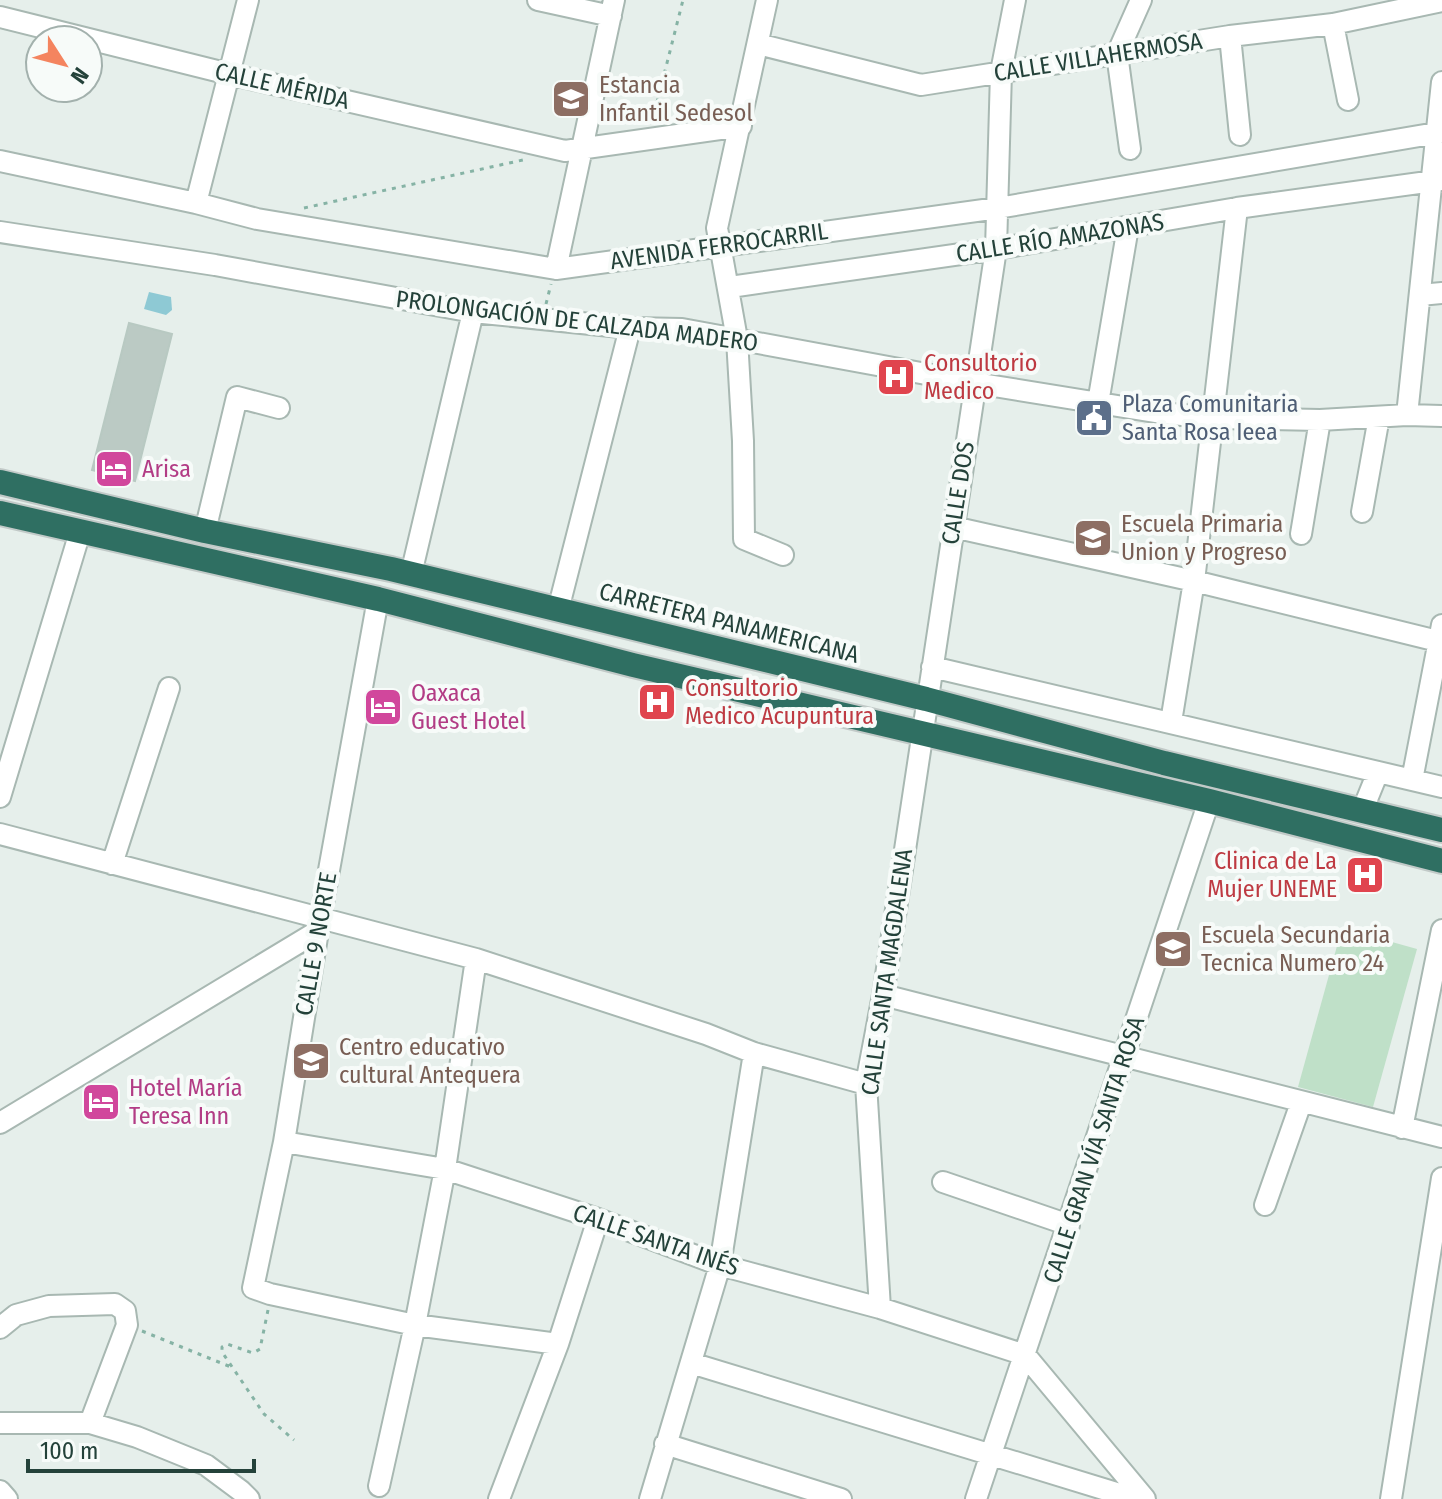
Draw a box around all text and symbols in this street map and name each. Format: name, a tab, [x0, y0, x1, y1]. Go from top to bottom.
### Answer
north arrow	[24, 24, 104, 104]
street label: CALLE VILLAHERMOSA	[992, 27, 1205, 87]
street label: CALLE MÉRIDA	[212, 56, 352, 115]
text: N	[65, 62, 95, 89]
place label: Estancia Infantil Sedesol	[599, 71, 753, 127]
school or university icon: Estancia Infantil Sedesol	[550, 78, 592, 120]
street label: CALLE RÍO AMAZONAS	[954, 207, 1166, 268]
street label: AVENIDA FERROCARRIL	[608, 217, 830, 275]
street label: PROLONGACIÓN DE CALZADA MADERO	[394, 285, 760, 357]
place label: Consultorio Medico	[924, 349, 1037, 405]
hospital icon: Consultorio Medico	[875, 356, 917, 398]
place label: Plaza Comunitaria Santa Rosa Ieea	[1122, 390, 1299, 446]
public building icon: Plaza Comunitaria Santa Rosa Ieea	[1073, 397, 1115, 439]
street label: CALLE DOS	[936, 439, 980, 547]
hotel icon: Arisa	[93, 448, 135, 490]
place label: Arisa	[142, 455, 191, 483]
place label: Escuela Primaria Union y Progreso	[1121, 510, 1287, 566]
school or university icon: Escuela Primaria Union y Progreso	[1072, 517, 1114, 559]
street label: CARRETERA PANAMERICANA	[596, 577, 862, 669]
place label: Consultorio Medico Acupuntura	[685, 674, 874, 730]
place label: Oaxaca Guest Hotel	[411, 679, 526, 735]
hospital icon: Consultorio Medico Acupuntura	[636, 681, 678, 723]
hotel icon: Oaxaca Guest Hotel	[362, 686, 404, 728]
street label: CALLE SANTA MAGDALENA	[856, 847, 918, 1097]
place label: Clinica de La Mujer UNEME	[1207, 847, 1337, 903]
hospital icon: Clinica de La Mujer UNEME	[1344, 854, 1386, 896]
street label: CALLE 9 NORTE	[290, 870, 342, 1018]
place label: Escuela Secundaria Tecnica Numero 24	[1201, 921, 1390, 977]
school or university icon: Escuela Secundaria Tecnica Numero 24	[1152, 928, 1194, 970]
street label: CALLE GRAN VÍA SANTA ROSA	[1037, 1012, 1151, 1287]
place label: Centro educativo cultural Antequera	[339, 1033, 521, 1089]
school or university icon: Centro educativo cultural Antequera	[290, 1040, 332, 1082]
place label: Hotel María Teresa Inn	[129, 1074, 243, 1130]
hotel icon: Hotel María Teresa Inn	[80, 1081, 122, 1123]
street label: CALLE SANTA INÉS	[569, 1198, 743, 1282]
scale bar	[28, 1423, 254, 1473]
text: 100 m	[40, 1437, 98, 1465]

